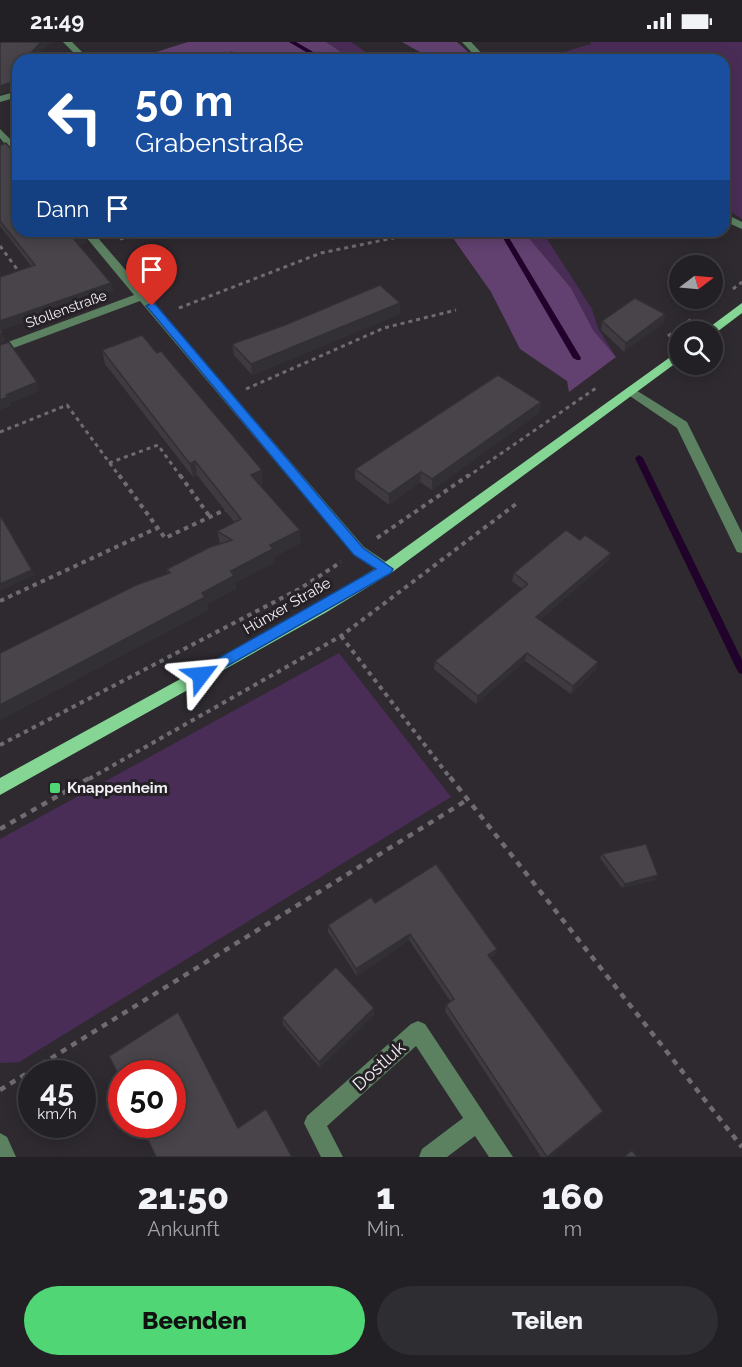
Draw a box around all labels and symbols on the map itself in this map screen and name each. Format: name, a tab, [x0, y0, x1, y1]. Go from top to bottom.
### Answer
pin	[126, 244, 177, 306]
north arrow	[669, 255, 723, 309]
street label: Stollenstraße	[23, 287, 109, 331]
street label: Hünxer Straße	[240, 574, 334, 638]
position arrow	[169, 643, 233, 707]
place label: Knappenheim	[67, 779, 168, 797]
marker: Knappenheim	[48, 781, 62, 795]
street label: Dostluk	[348, 1036, 410, 1095]
speed limit sign: 50	[108, 1060, 186, 1138]

